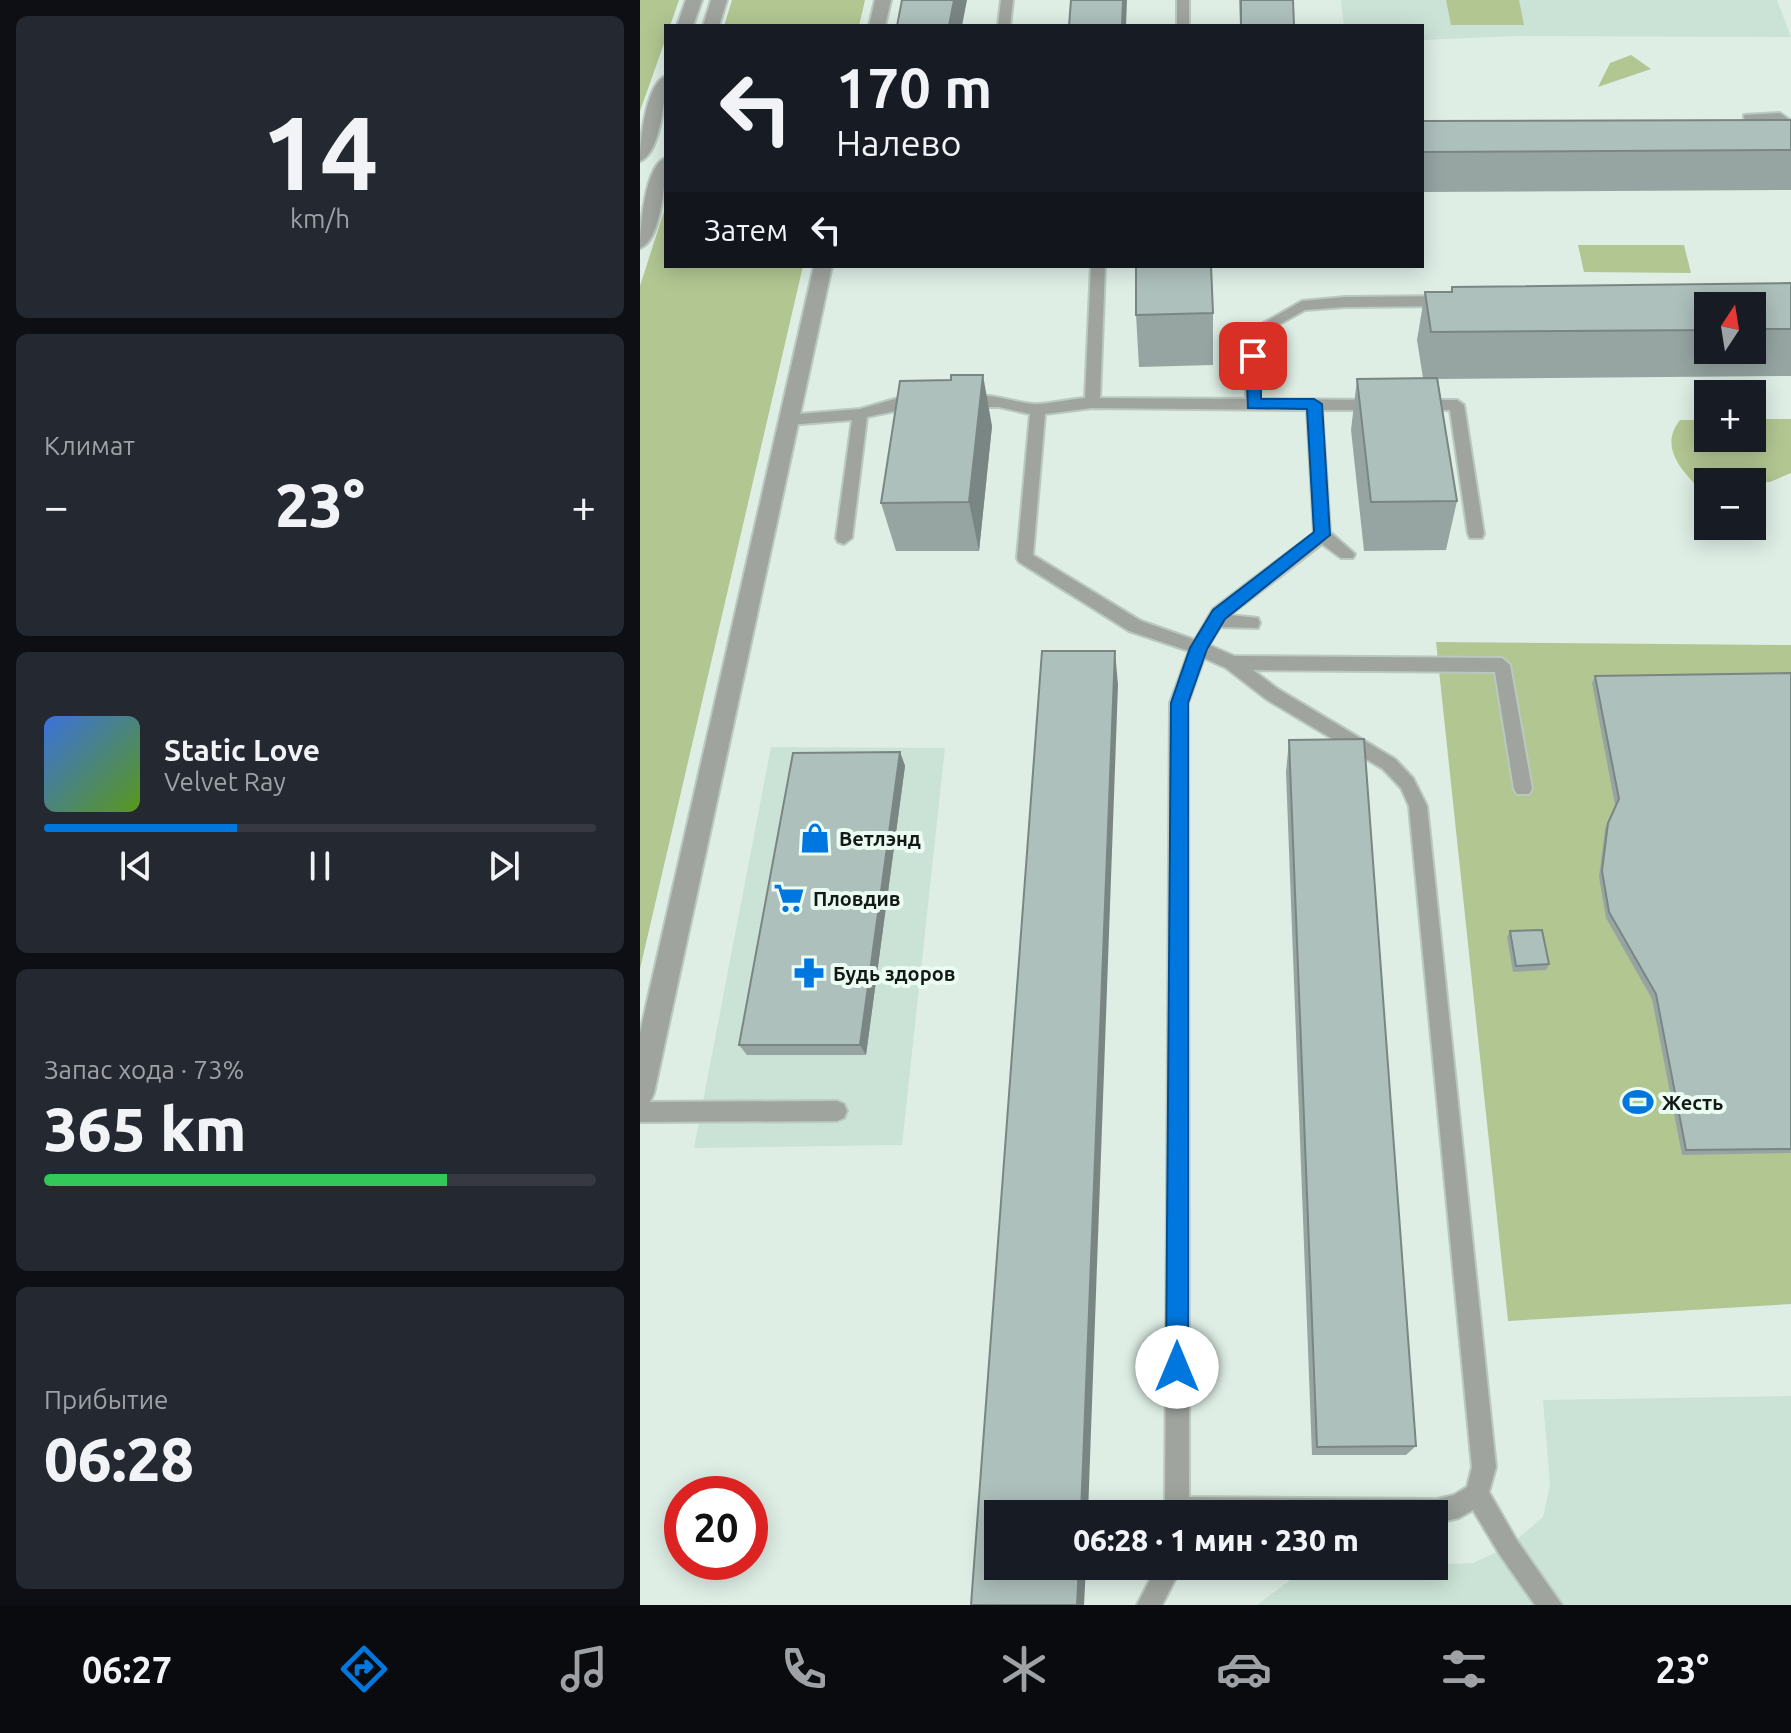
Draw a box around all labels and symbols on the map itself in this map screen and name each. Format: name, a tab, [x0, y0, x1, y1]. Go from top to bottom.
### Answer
north arrow	[1694, 292, 1766, 364]
pin	[1219, 322, 1287, 390]
shop icon: Ветлэнд	[798, 821, 832, 855]
place label: Ветлэнд	[839, 827, 921, 850]
supermarket icon: Пловдив	[772, 881, 806, 915]
place label: Пловдив	[813, 887, 901, 910]
pharmacy icon: Будь здоров	[792, 956, 826, 990]
place label: Будь здоров	[833, 962, 955, 985]
sports icon: Жесть	[1621, 1085, 1655, 1119]
place label: Жесть	[1662, 1091, 1723, 1114]
position arrow	[1135, 1325, 1219, 1409]
speed limit sign: 20	[664, 1476, 768, 1580]

